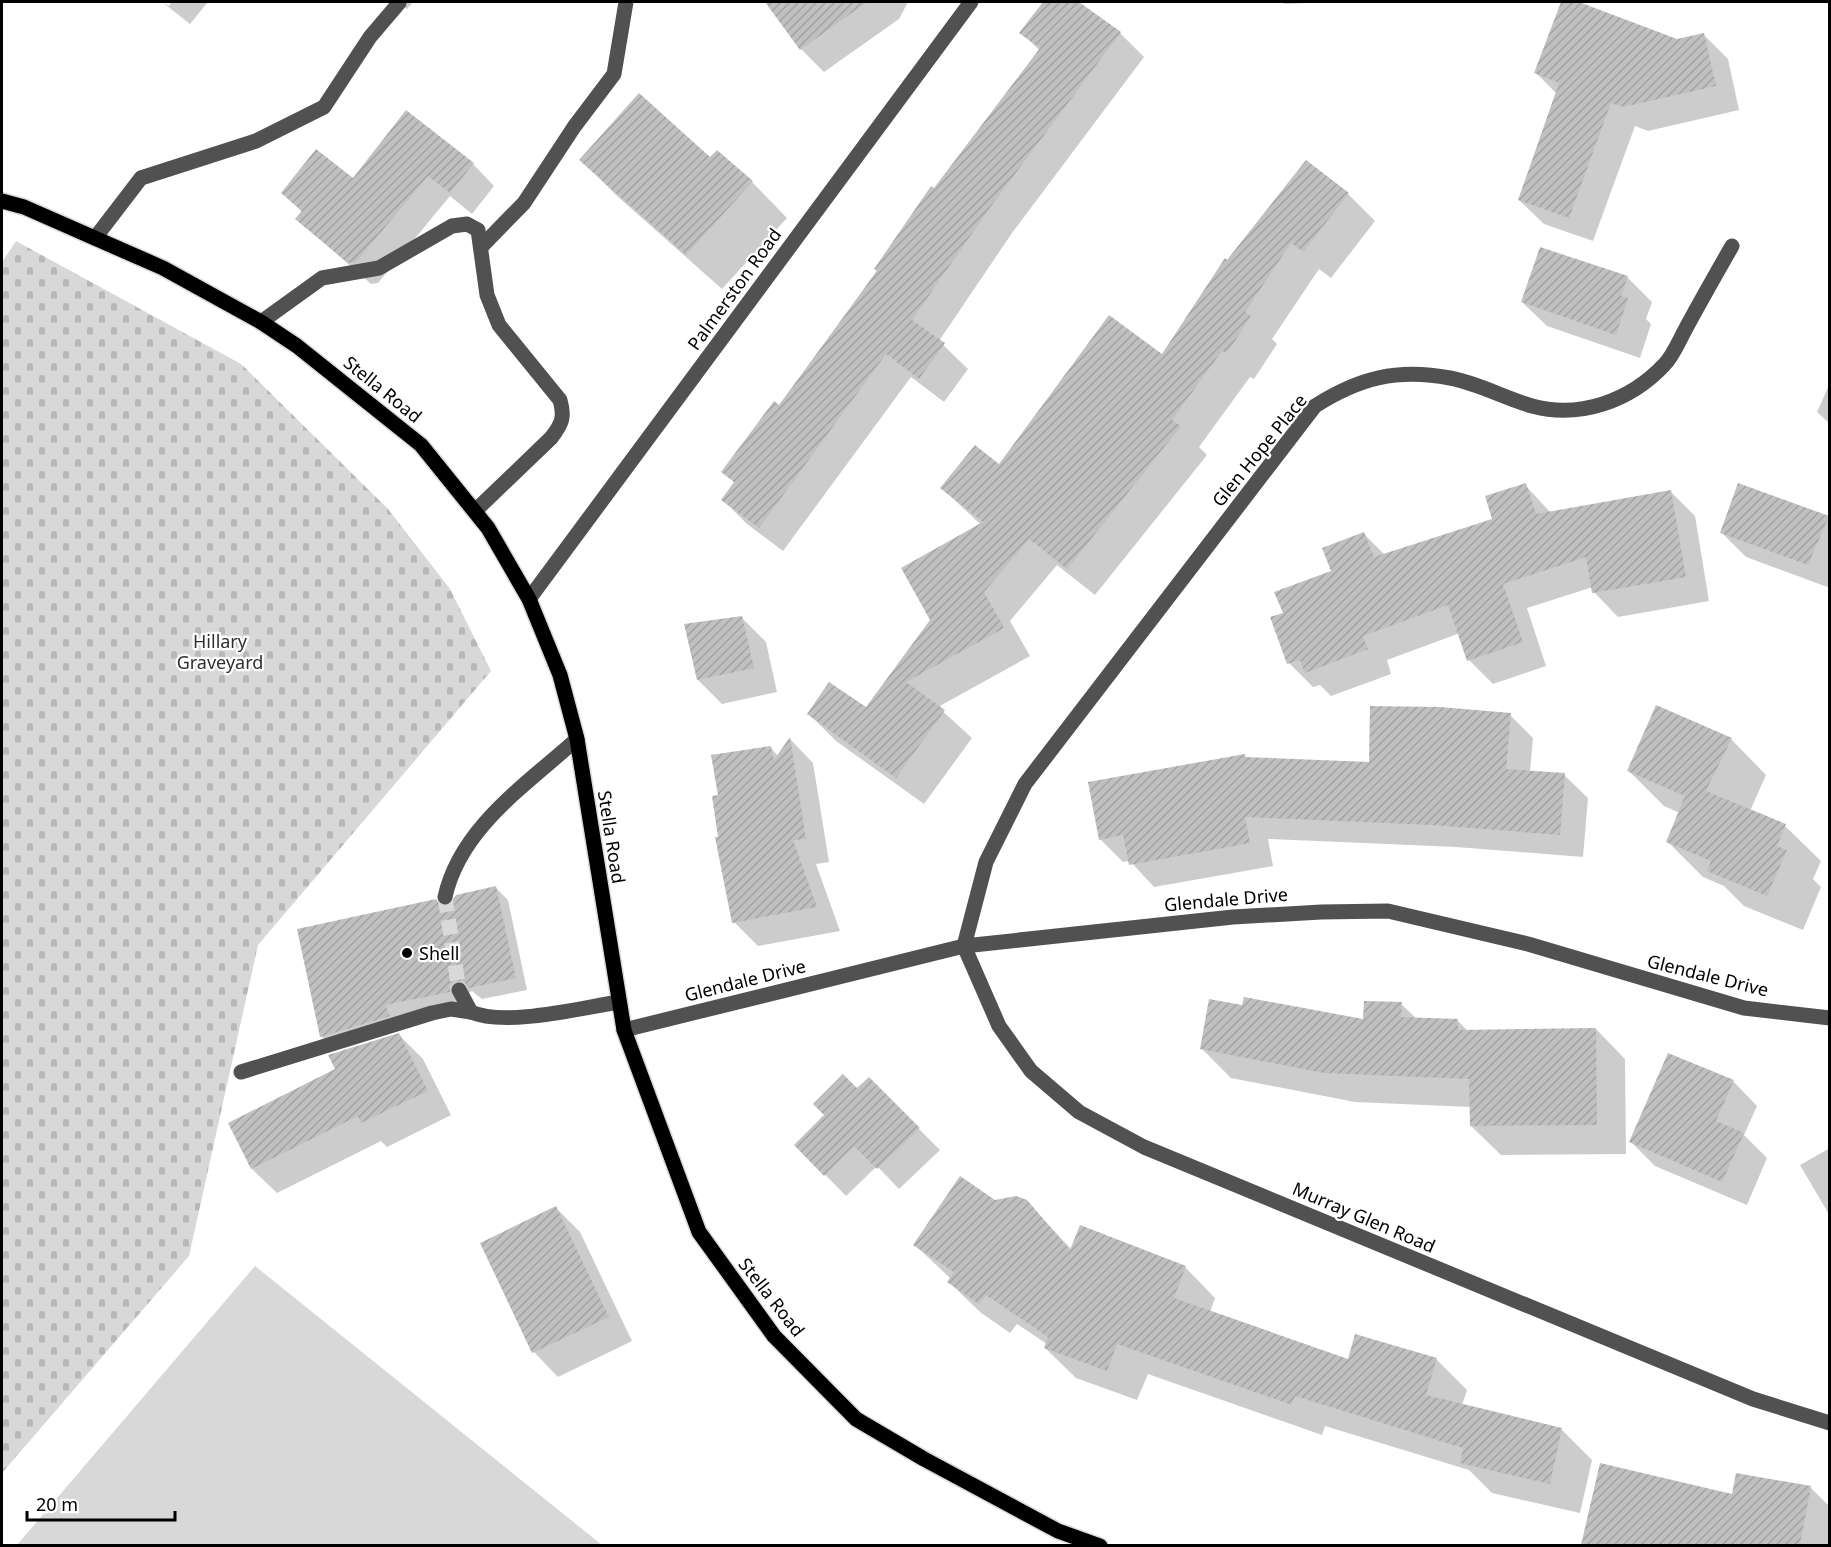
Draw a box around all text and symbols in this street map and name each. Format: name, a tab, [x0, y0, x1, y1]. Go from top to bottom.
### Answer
street label: Palmerston Road	[682, 223, 786, 355]
street label: Stella Road	[339, 350, 427, 428]
street label: Glen Hope Place	[1206, 389, 1312, 511]
park label: Hillary Graveyard	[177, 629, 263, 674]
street label: Stella Road	[593, 789, 631, 885]
street label: Glendale Drive	[1163, 882, 1289, 916]
place label: Shell	[419, 941, 459, 965]
marker: Shell	[400, 946, 414, 960]
street label: Glendale Drive	[1645, 948, 1771, 1002]
street label: Glendale Drive	[682, 953, 808, 1007]
street label: Murray Glen Road	[1289, 1176, 1439, 1258]
street label: Stella Road	[734, 1253, 810, 1341]
scale bar	[27, 1484, 176, 1522]
text: 20 m	[36, 1492, 78, 1516]

